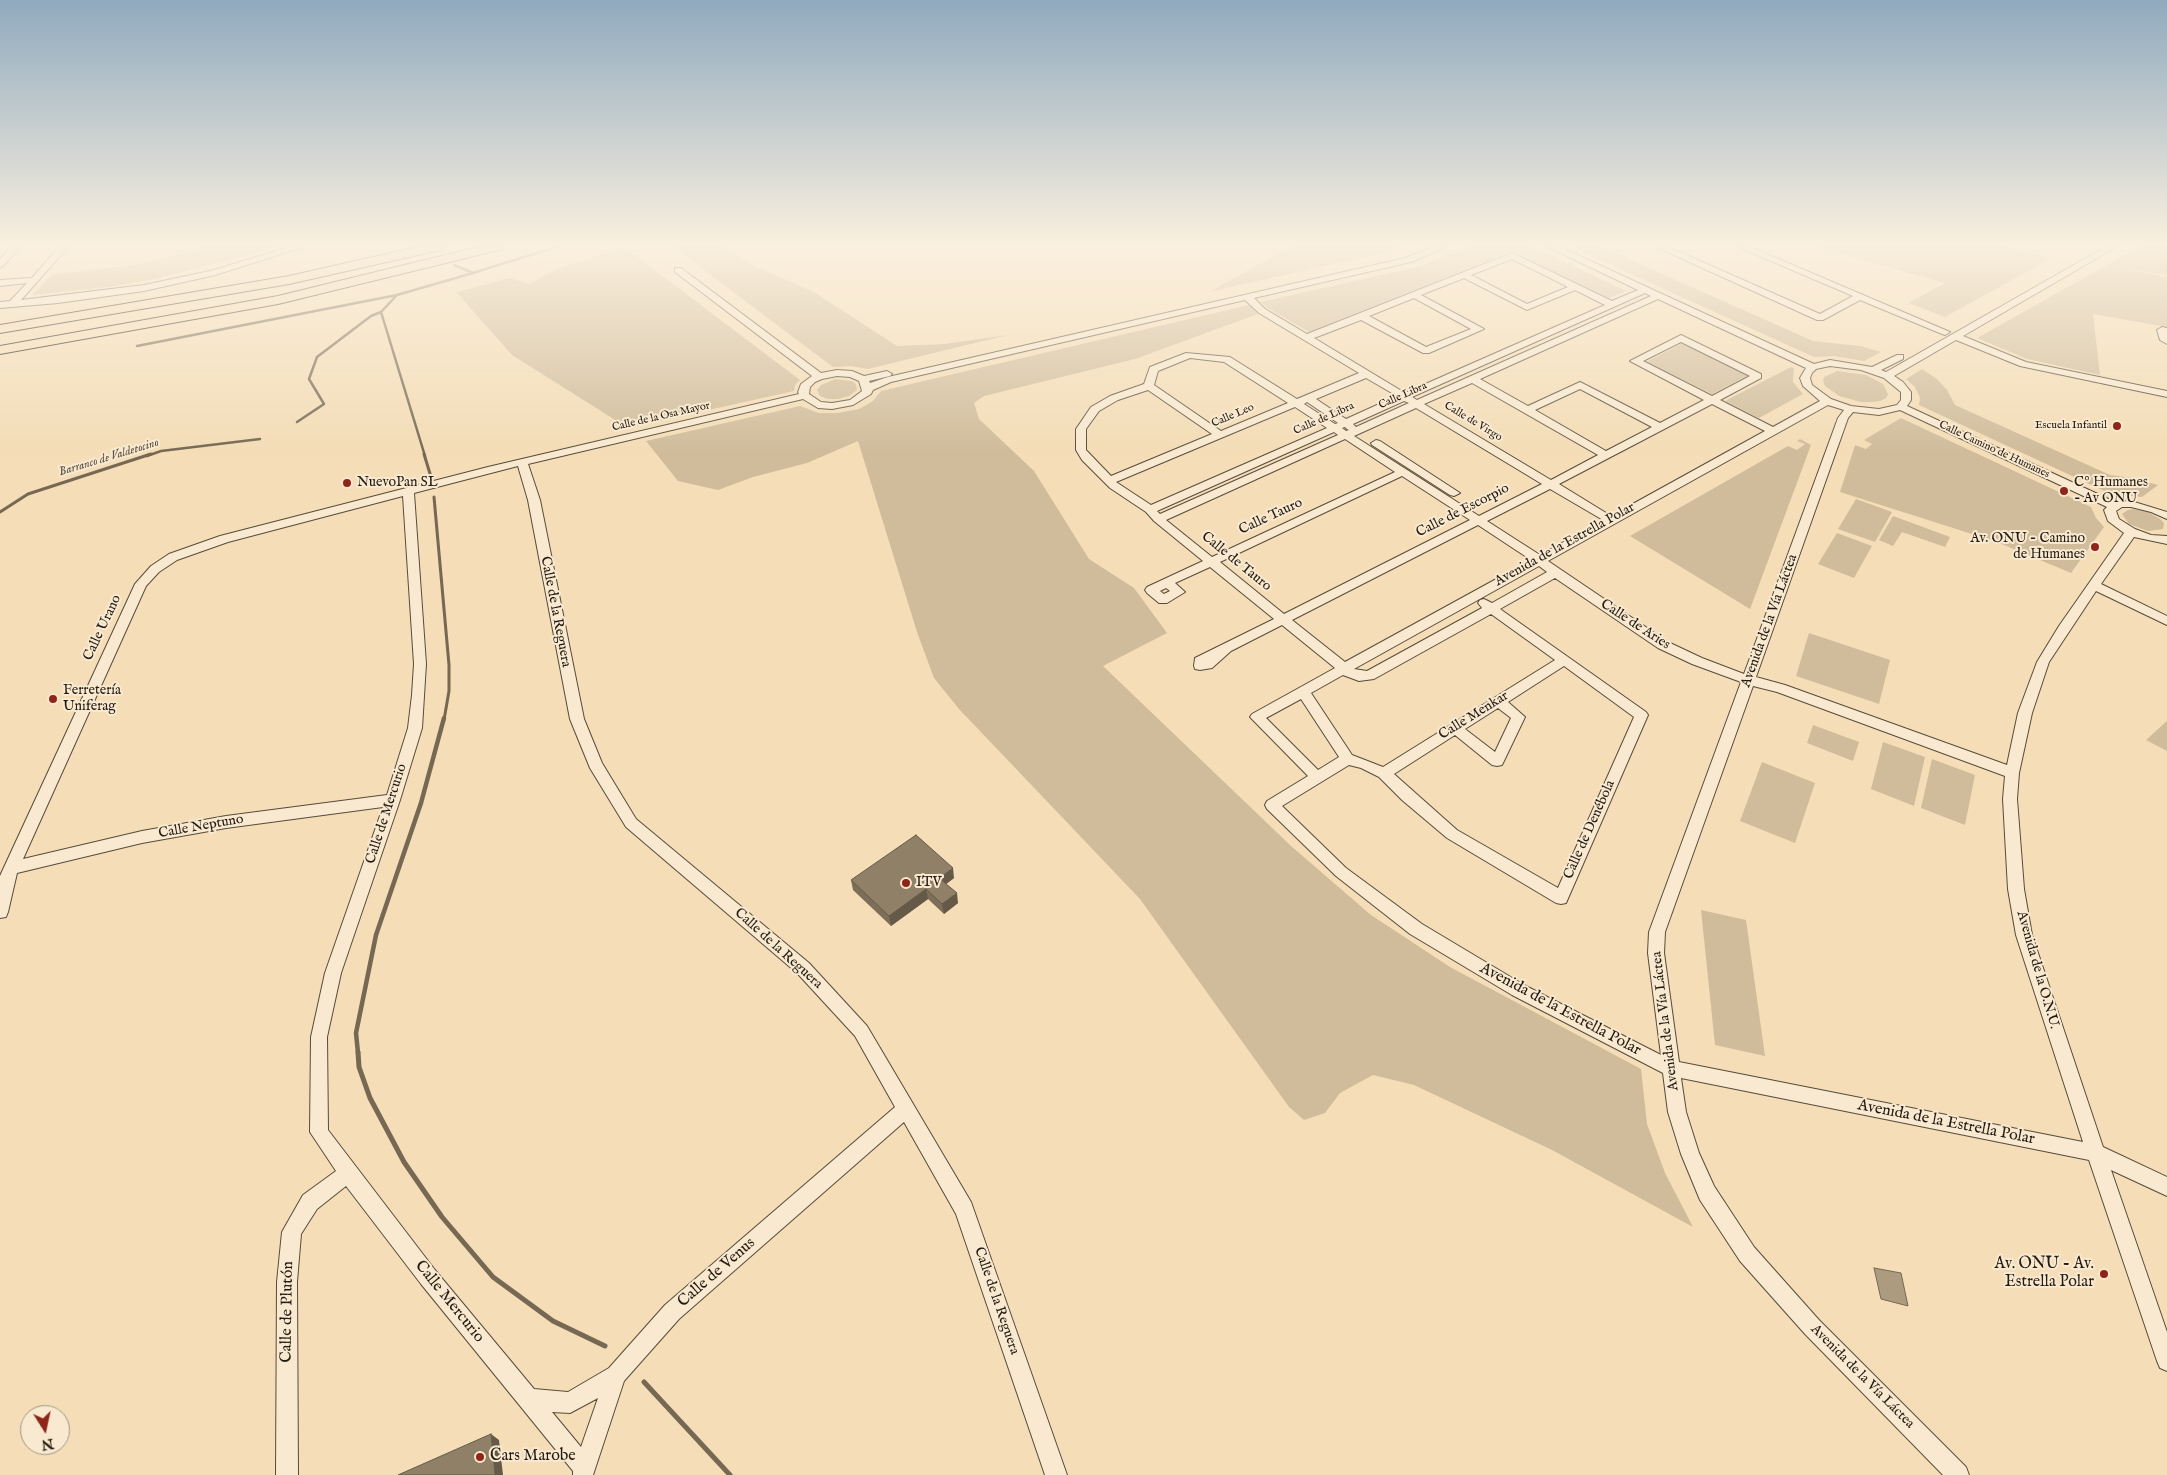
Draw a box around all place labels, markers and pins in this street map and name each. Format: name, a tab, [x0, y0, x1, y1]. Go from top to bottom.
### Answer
place label: Escuela Infantil	[2035, 419, 2107, 433]
marker: Escuela Infantil	[2111, 420, 2123, 432]
place label: NuevoPan SL	[357, 475, 438, 491]
place label: Cº Humanes - Av ONU	[2074, 475, 2148, 508]
marker: NuevoPan SL	[341, 477, 353, 489]
marker: Cº Humanes - Av ONU	[2058, 485, 2070, 497]
place label: Av. ONU - Camino de Humanes	[1970, 531, 2085, 564]
marker: Av. ONU - Camino de Humanes	[2089, 541, 2101, 553]
place label: Ferretería Uniferag	[63, 683, 121, 716]
marker: Ferretería Uniferag	[47, 693, 59, 705]
place label: ITV	[916, 875, 942, 891]
marker: ITV	[900, 877, 912, 889]
place label: Av. ONU - Av. Estrella Polar	[1995, 1255, 2094, 1293]
marker: Av. ONU - Av. Estrella Polar	[2098, 1268, 2110, 1280]
place label: Cars Marobe	[490, 1447, 576, 1467]
marker: Cars Marobe	[474, 1451, 486, 1463]

